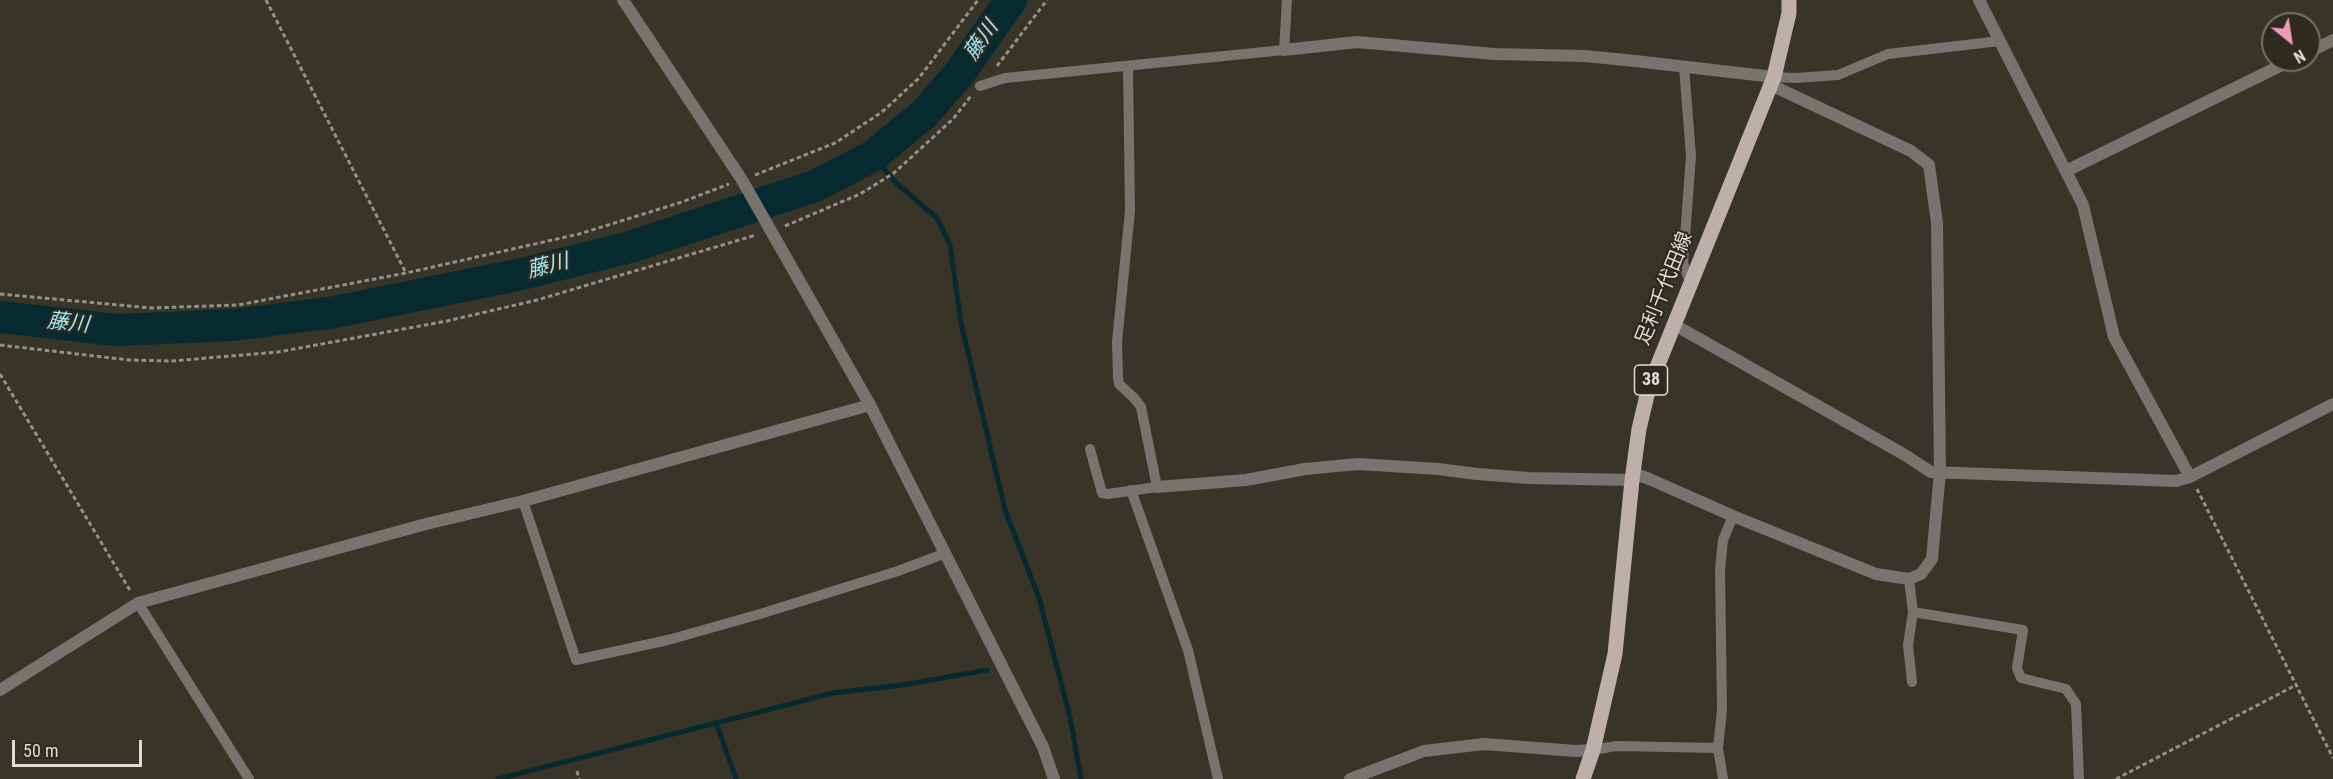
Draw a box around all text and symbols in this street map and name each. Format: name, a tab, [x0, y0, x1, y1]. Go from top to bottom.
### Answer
north arrow	[2261, 12, 2321, 72]
water label: 藤川	[960, 17, 1004, 65]
text: N	[2290, 46, 2308, 67]
street label: 足利千代田線	[1631, 229, 1699, 349]
water label: 藤川	[525, 250, 571, 284]
water label: 藤川	[46, 309, 90, 339]
road number: 38	[1634, 365, 1668, 395]
scale bar	[15, 728, 146, 766]
text: 50 m	[23, 740, 58, 761]

